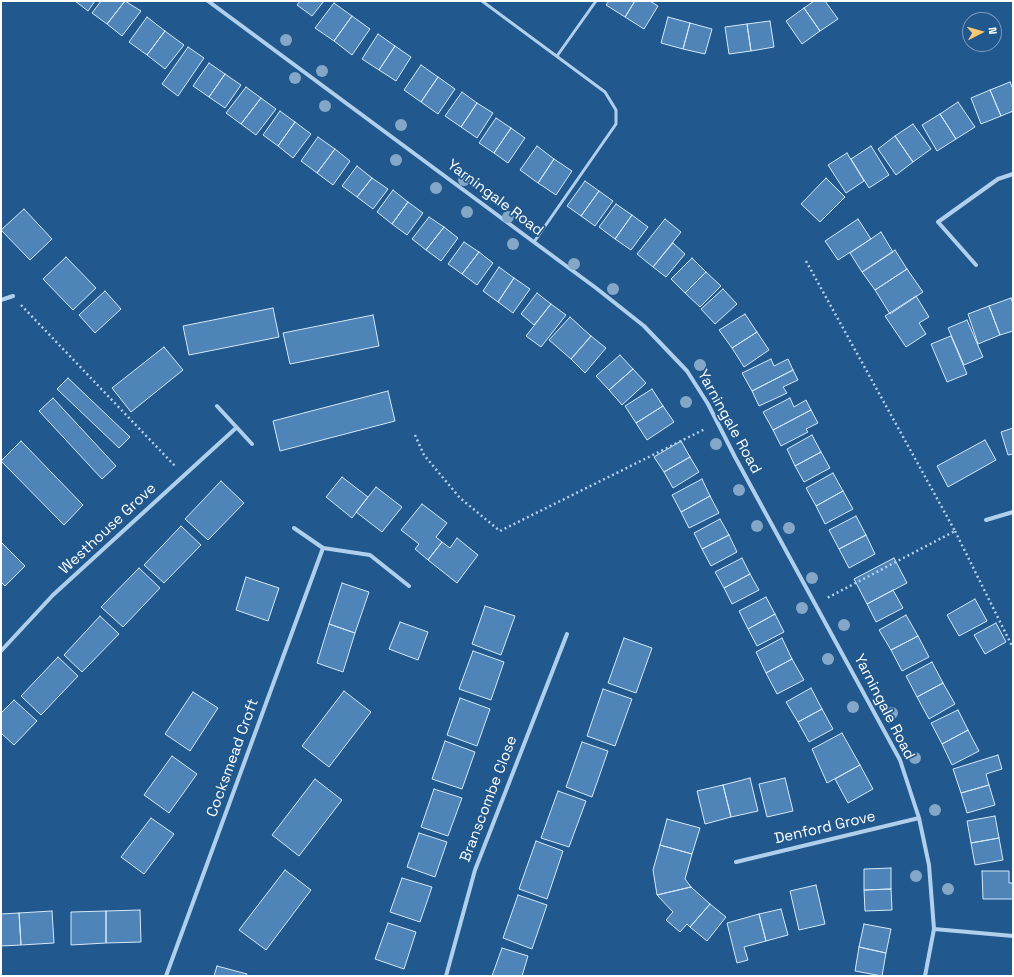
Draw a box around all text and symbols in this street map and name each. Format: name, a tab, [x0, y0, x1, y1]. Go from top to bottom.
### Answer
north arrow	[962, 12, 1002, 52]
text: N	[986, 26, 1000, 35]
street label: Yarningale Road	[443, 156, 547, 240]
street label: Yarningale Road	[693, 367, 765, 477]
street label: Westhouse Grove	[56, 480, 160, 578]
street label: Yarningale Road	[850, 651, 918, 763]
street label: Cocksmead Croft	[203, 696, 263, 820]
street label: Branscombe Close	[457, 733, 521, 865]
street label: Denford Grove	[773, 808, 877, 848]

